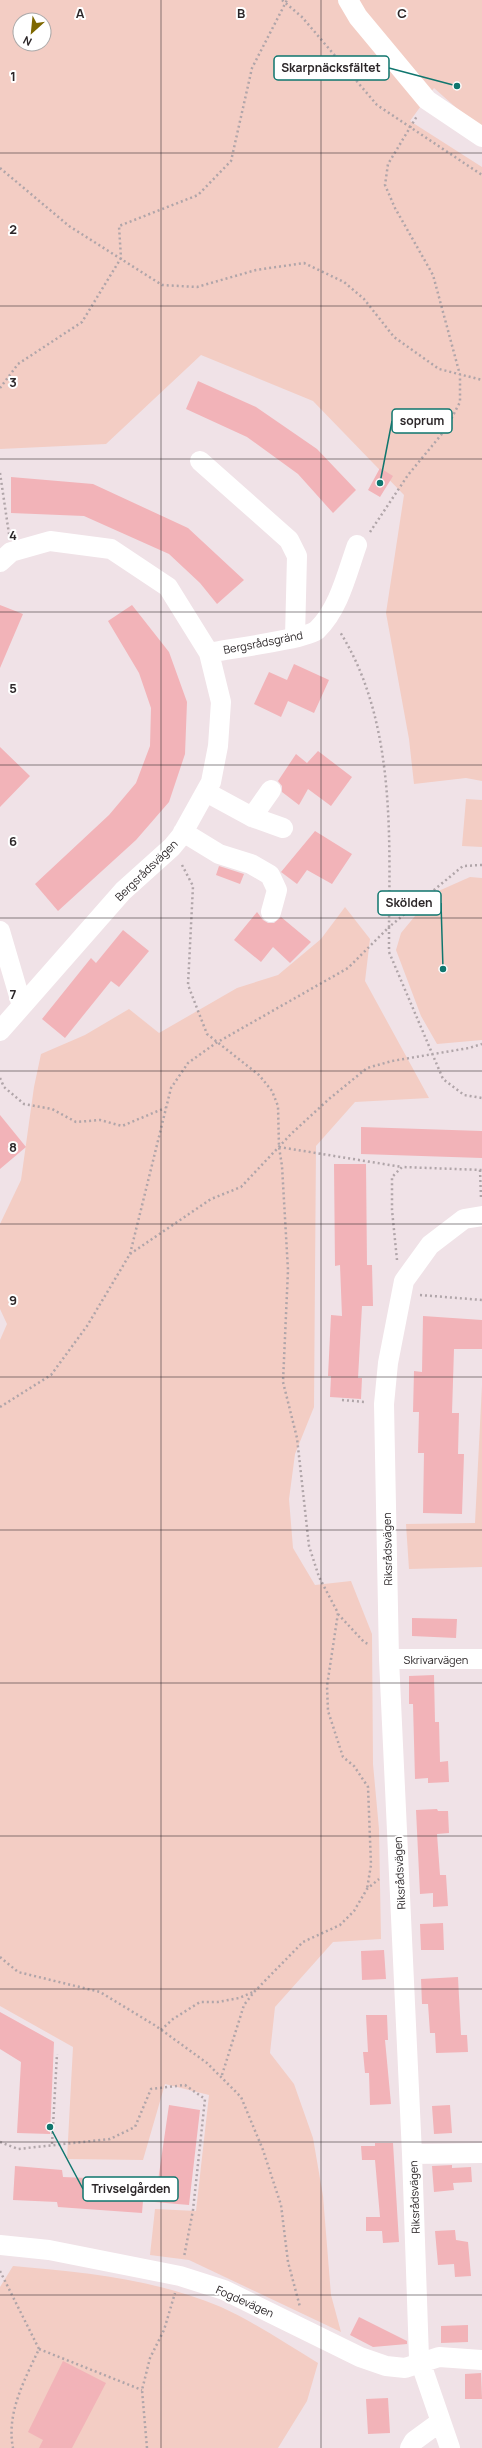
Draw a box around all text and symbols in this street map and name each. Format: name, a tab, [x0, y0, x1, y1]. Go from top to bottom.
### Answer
text: A	[76, 4, 85, 22]
text: B	[237, 4, 245, 22]
text: C	[397, 4, 407, 22]
north arrow	[12, 12, 52, 52]
text: N	[20, 33, 34, 50]
callout: Skarpnäcksfältet	[274, 56, 389, 80]
text: Skarpnäcksfältet	[281, 59, 381, 76]
text: 1	[10, 67, 16, 85]
text: 2	[9, 220, 17, 238]
text: 3	[9, 373, 17, 391]
callout: soprum	[392, 409, 452, 433]
text: soprum	[400, 412, 444, 429]
text: 4	[9, 526, 17, 544]
street label: Bergsrådsgränd	[222, 627, 304, 657]
text: 5	[9, 679, 17, 697]
text: 6	[9, 832, 17, 850]
street label: Bergsrådsvägen	[111, 836, 181, 904]
callout: Skölden	[378, 891, 441, 915]
text: Skölden	[386, 894, 432, 911]
text: 7	[10, 985, 17, 1003]
text: 8	[9, 1138, 17, 1156]
text: 9	[9, 1291, 17, 1309]
street label: Riksrådsvägen	[379, 1512, 395, 1586]
street label: Skrivarvägen	[404, 1652, 468, 1667]
street label: Riksrådsvägen	[390, 1836, 408, 1910]
street label: Riksrådsvägen	[405, 2160, 423, 2234]
callout: Trivselgården	[83, 2177, 178, 2201]
text: Trivselgården	[91, 2180, 171, 2197]
street label: Fogdevägen	[214, 2282, 276, 2320]

